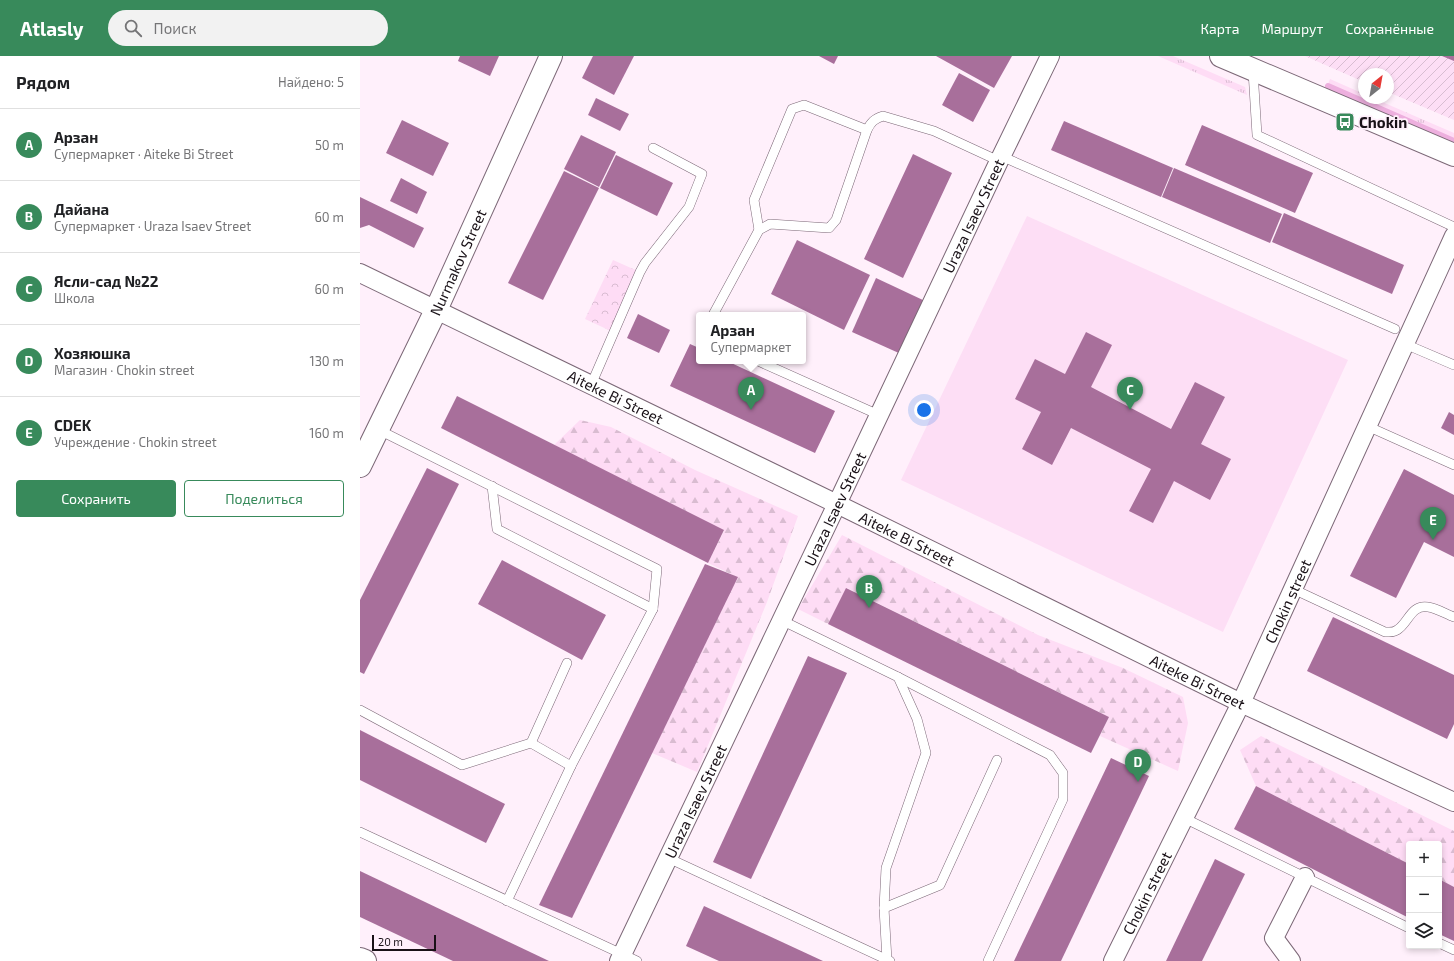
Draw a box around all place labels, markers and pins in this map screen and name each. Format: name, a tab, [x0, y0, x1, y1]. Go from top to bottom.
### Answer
bus stop icon: Chokin	[1334, 111, 1356, 133]
place label: Chokin	[1359, 113, 1407, 131]
pin: A	[738, 377, 764, 410]
pin: C	[1117, 377, 1143, 410]
pin: E	[1420, 507, 1446, 540]
pin: B	[856, 575, 882, 608]
pin: D	[1125, 749, 1151, 782]

